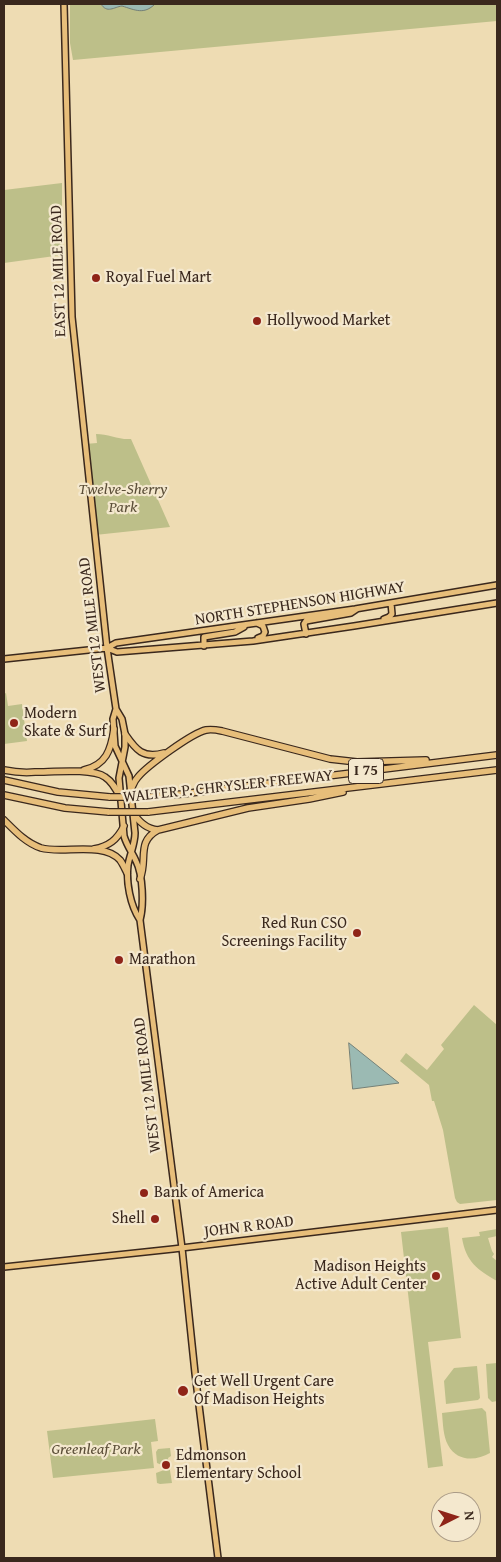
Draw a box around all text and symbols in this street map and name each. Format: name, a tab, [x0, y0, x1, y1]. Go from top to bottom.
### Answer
street label: EAST 12 MILE ROAD	[47, 205, 71, 337]
place label: Royal Fuel Mart	[106, 268, 212, 288]
marker: Royal Fuel Mart	[90, 272, 102, 284]
place label: Hollywood Market	[267, 311, 390, 331]
marker: Hollywood Market	[251, 315, 263, 327]
park label: Twelve-Sherry Park	[79, 480, 167, 518]
street label: WEST 12 MILE ROAD	[75, 556, 111, 694]
street label: NORTH STEPHENSON HIGHWAY	[194, 578, 406, 630]
place label: Modern Skate & Surf	[24, 704, 107, 742]
marker: Modern Skate & Surf	[8, 717, 20, 729]
road number: I 75	[348, 758, 384, 784]
street label: WALTER P. CHRYSLER FREEWAY	[122, 766, 334, 808]
place label: Red Run CSO Screenings Facility	[222, 914, 347, 952]
marker: Red Run CSO Screenings Facility	[351, 927, 363, 939]
place label: Marathon	[129, 950, 195, 970]
marker: Marathon	[113, 954, 125, 966]
street label: WEST 12 MILE ROAD	[130, 1016, 166, 1154]
place label: Bank of America	[154, 1183, 264, 1203]
marker: Bank of America	[138, 1187, 150, 1199]
place label: Shell	[112, 1209, 145, 1229]
street label: JOHN R ROAD	[203, 1212, 295, 1242]
marker: Shell	[149, 1213, 161, 1225]
place label: Madison Heights Active Adult Center	[295, 1257, 426, 1295]
marker: Madison Heights Active Adult Center	[430, 1270, 442, 1282]
place label: Get Well Urgent Care Of Madison Heights	[194, 1372, 334, 1410]
marker: Get Well Urgent Care Of Madison Heights	[176, 1384, 190, 1398]
park label: Greenleaf Park	[51, 1440, 141, 1460]
place label: Edmonson Elementary School	[176, 1446, 301, 1484]
marker: Edmonson Elementary School	[160, 1459, 172, 1471]
north arrow	[431, 1492, 481, 1542]
text: N	[460, 1510, 480, 1521]

